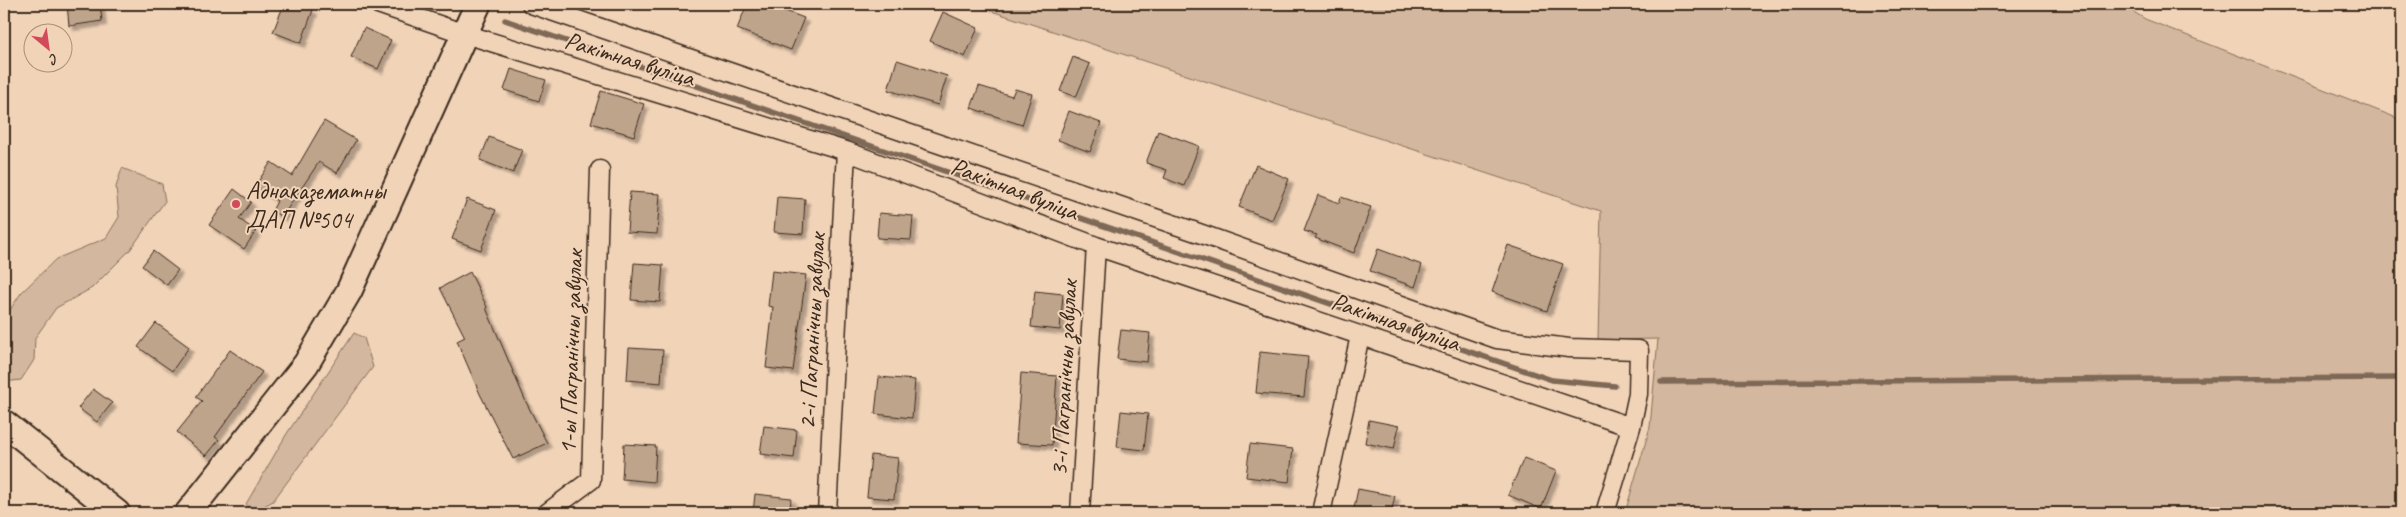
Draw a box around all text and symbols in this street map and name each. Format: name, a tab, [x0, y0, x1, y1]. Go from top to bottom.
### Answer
north arrow	[22, 22, 72, 72]
street label: Ракітная вуліца	[561, 24, 700, 94]
text: С	[45, 50, 61, 69]
street label: Ракітная вуліца	[946, 150, 1085, 229]
place label: Аднаказематны ДАП №504	[246, 175, 387, 236]
marker: Аднаказематны ДАП №504	[230, 198, 242, 210]
street label: 2-і Пагранічны завулак	[791, 229, 834, 430]
street label: 1-ы Пагранічны завулак	[551, 246, 592, 455]
street label: 3-і Пагранічны завулак	[1043, 276, 1086, 477]
street label: Ракітная вуліца	[1327, 285, 1466, 360]

